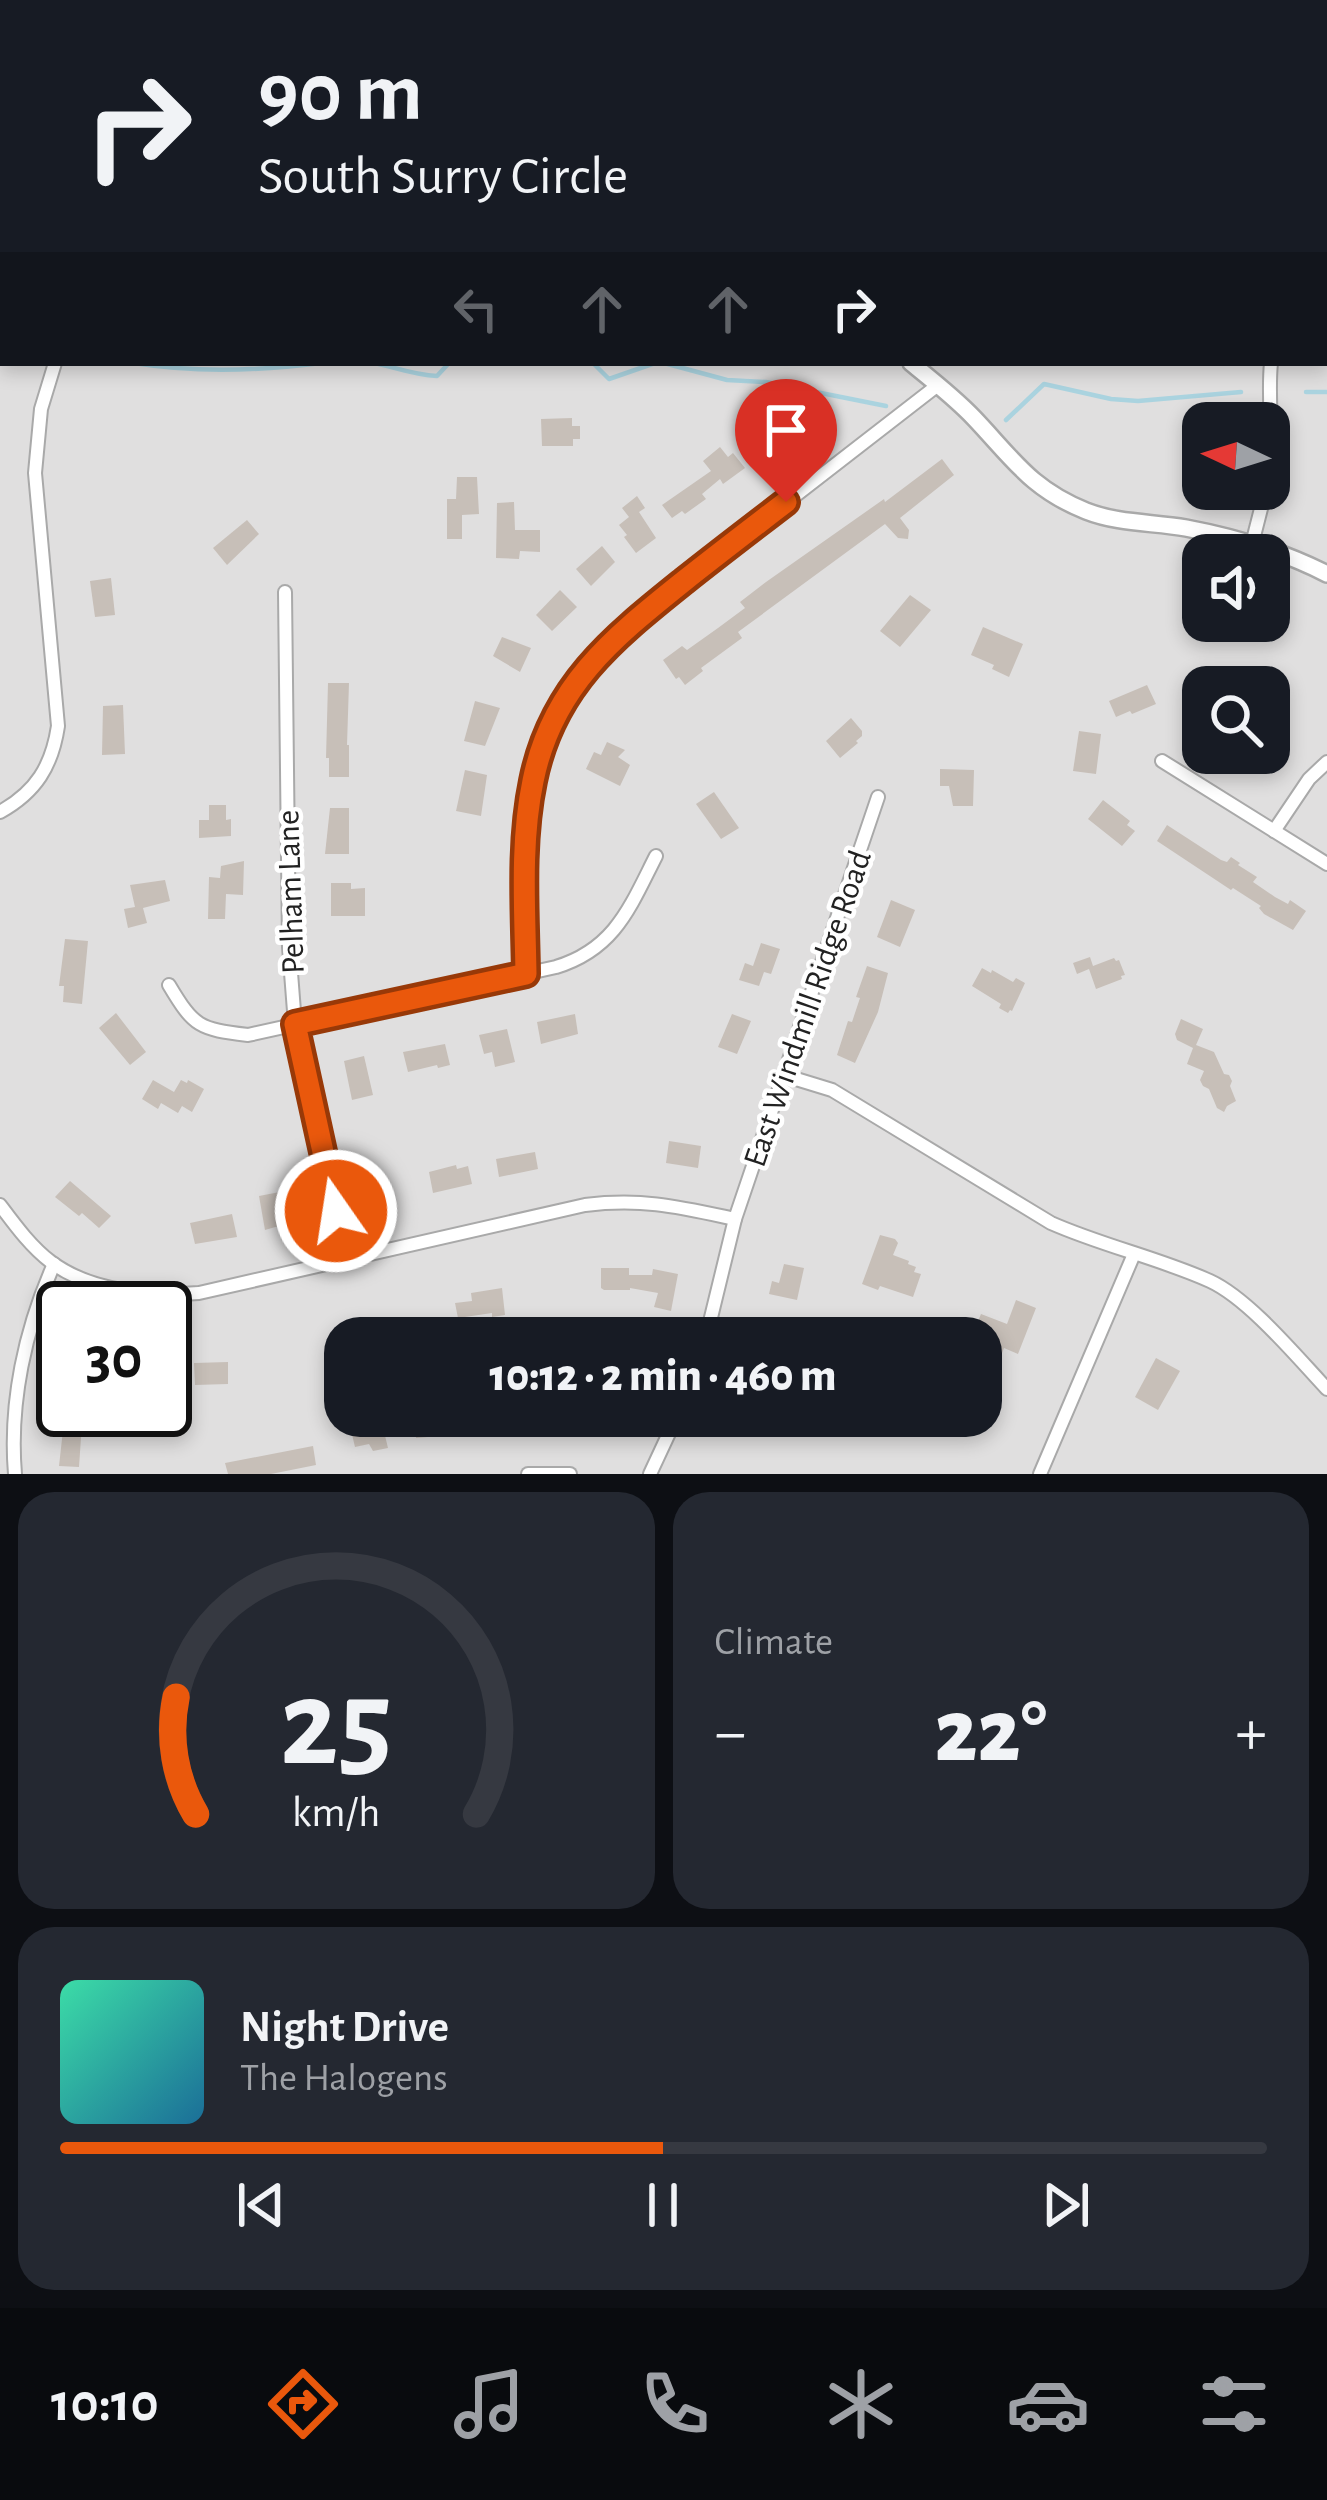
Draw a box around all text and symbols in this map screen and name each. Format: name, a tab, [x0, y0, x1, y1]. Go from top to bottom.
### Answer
icon: right	[60, 48, 216, 204]
text: 90 m	[258, 52, 423, 136]
text: South Surry Circle	[258, 150, 628, 204]
icon: left	[443, 276, 509, 342]
icon: ahead	[569, 276, 635, 342]
icon: ahead	[695, 276, 761, 342]
icon: right	[821, 276, 887, 342]
pin	[735, 379, 837, 502]
icon: arrive	[753, 397, 819, 463]
north arrow	[1182, 402, 1290, 510]
map controls	[1182, 402, 1290, 774]
button: sound	[1182, 534, 1290, 642]
button: search	[1182, 666, 1290, 774]
street label: Pelham Lane	[272, 809, 311, 974]
street label: East Windmill Ridge Road	[739, 846, 878, 1171]
position arrow	[273, 1148, 399, 1274]
speed limit sign: 30	[36, 1281, 192, 1437]
text: 10:12 · 2 min · 460 m	[489, 1354, 837, 1399]
text: Climate	[715, 1623, 833, 1662]
text: 25	[280, 1663, 393, 1788]
text: 22°	[935, 1688, 1047, 1778]
text: −	[715, 1700, 746, 1766]
text: +	[1235, 1700, 1267, 1766]
text: km/h	[292, 1791, 380, 1834]
text: Night Drive	[240, 2005, 449, 2050]
text: The Halogens	[240, 2059, 448, 2098]
icon: previous	[228, 2172, 294, 2238]
icon: pause	[630, 2172, 696, 2238]
icon: next	[1033, 2172, 1099, 2238]
icon: directions	[261, 2362, 345, 2446]
icon: music	[447, 2362, 531, 2446]
icon: phone	[633, 2362, 717, 2446]
icon: climate	[819, 2362, 903, 2446]
icon: car	[1006, 2362, 1090, 2446]
icon: filters	[1192, 2362, 1276, 2446]
text: 10:10	[51, 2377, 159, 2431]

